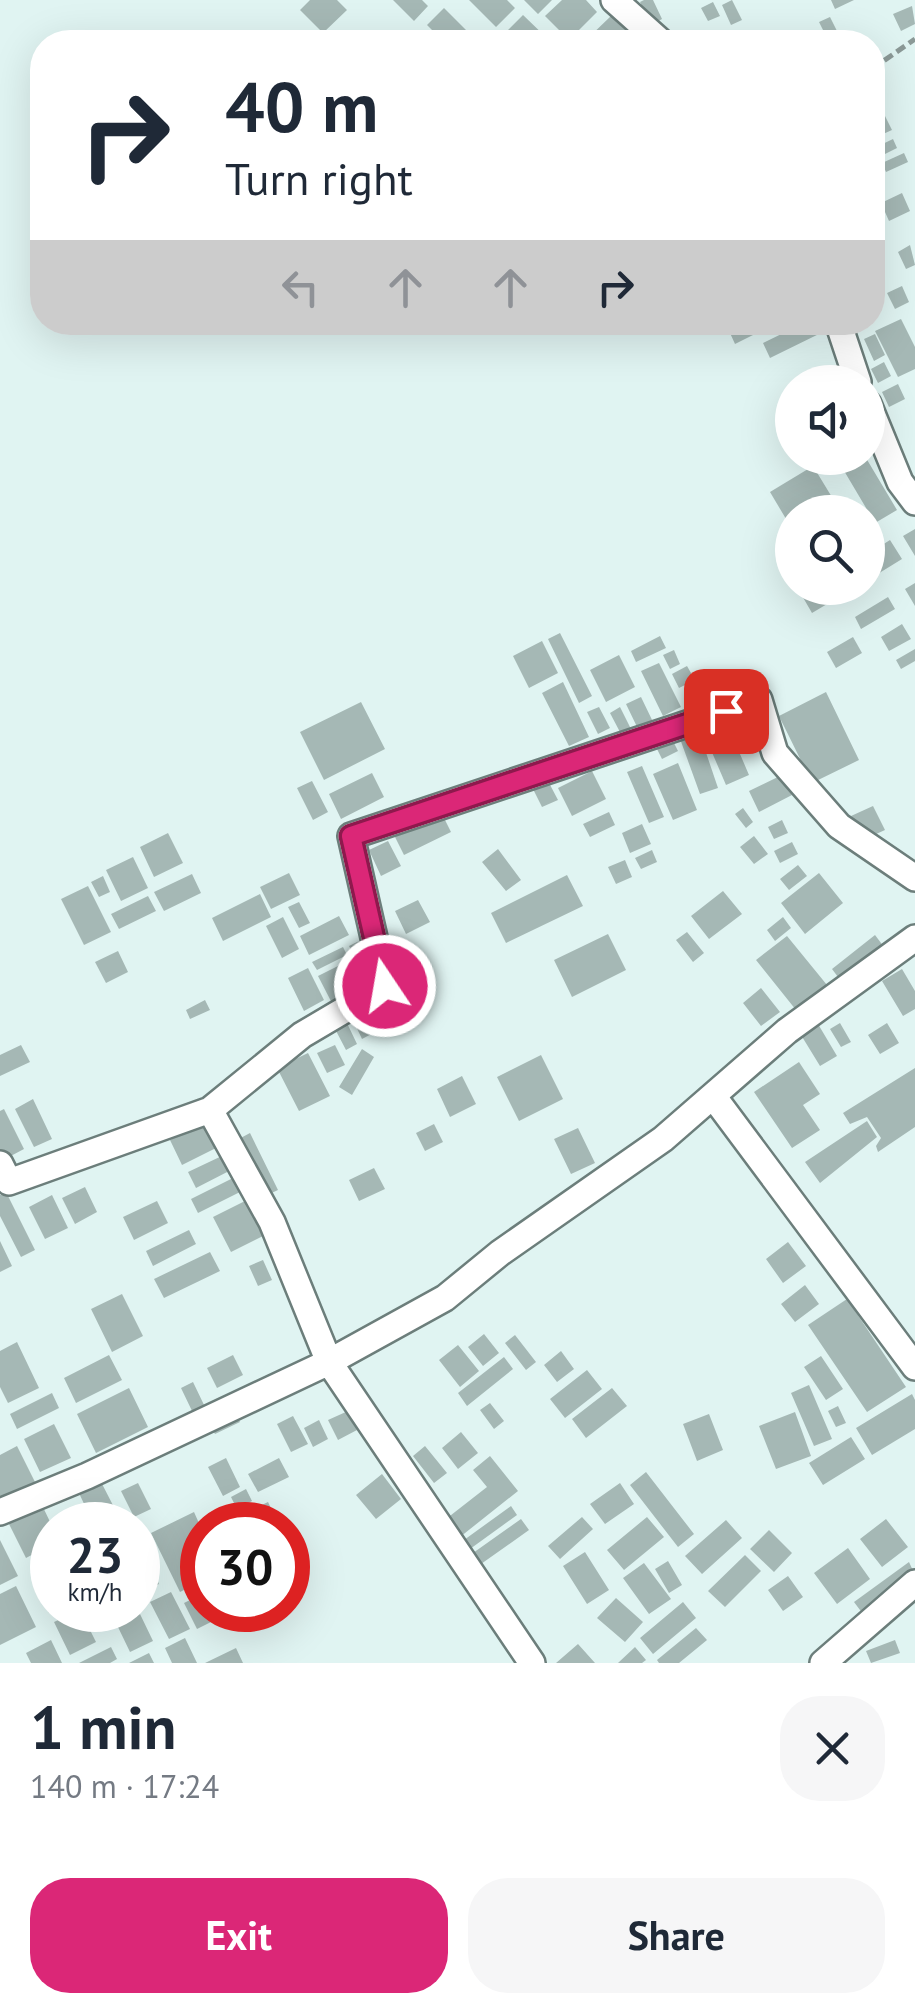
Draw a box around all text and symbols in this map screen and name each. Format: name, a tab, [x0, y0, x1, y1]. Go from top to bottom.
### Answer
text: 40 m	[225, 61, 378, 151]
icon: right	[60, 70, 190, 200]
text: Turn right	[225, 149, 413, 207]
icon: left	[273, 260, 328, 315]
icon: ahead	[378, 260, 433, 315]
icon: ahead	[483, 260, 538, 315]
icon: right	[588, 260, 643, 315]
map controls	[775, 365, 885, 605]
button: sound	[775, 365, 885, 475]
button: search	[775, 495, 885, 605]
pin	[684, 669, 769, 754]
icon: arrive	[699, 684, 754, 739]
position arrow	[333, 934, 437, 1038]
speed limit sign: 30	[180, 1502, 310, 1632]
text: 23	[67, 1522, 123, 1587]
text: km/h	[68, 1576, 122, 1608]
text: 1 min	[30, 1688, 176, 1766]
button: close	[780, 1696, 885, 1801]
text: 140 m · 17:24	[30, 1765, 219, 1807]
button: Exit	[30, 1878, 448, 1993]
button: Share	[468, 1878, 885, 1993]

